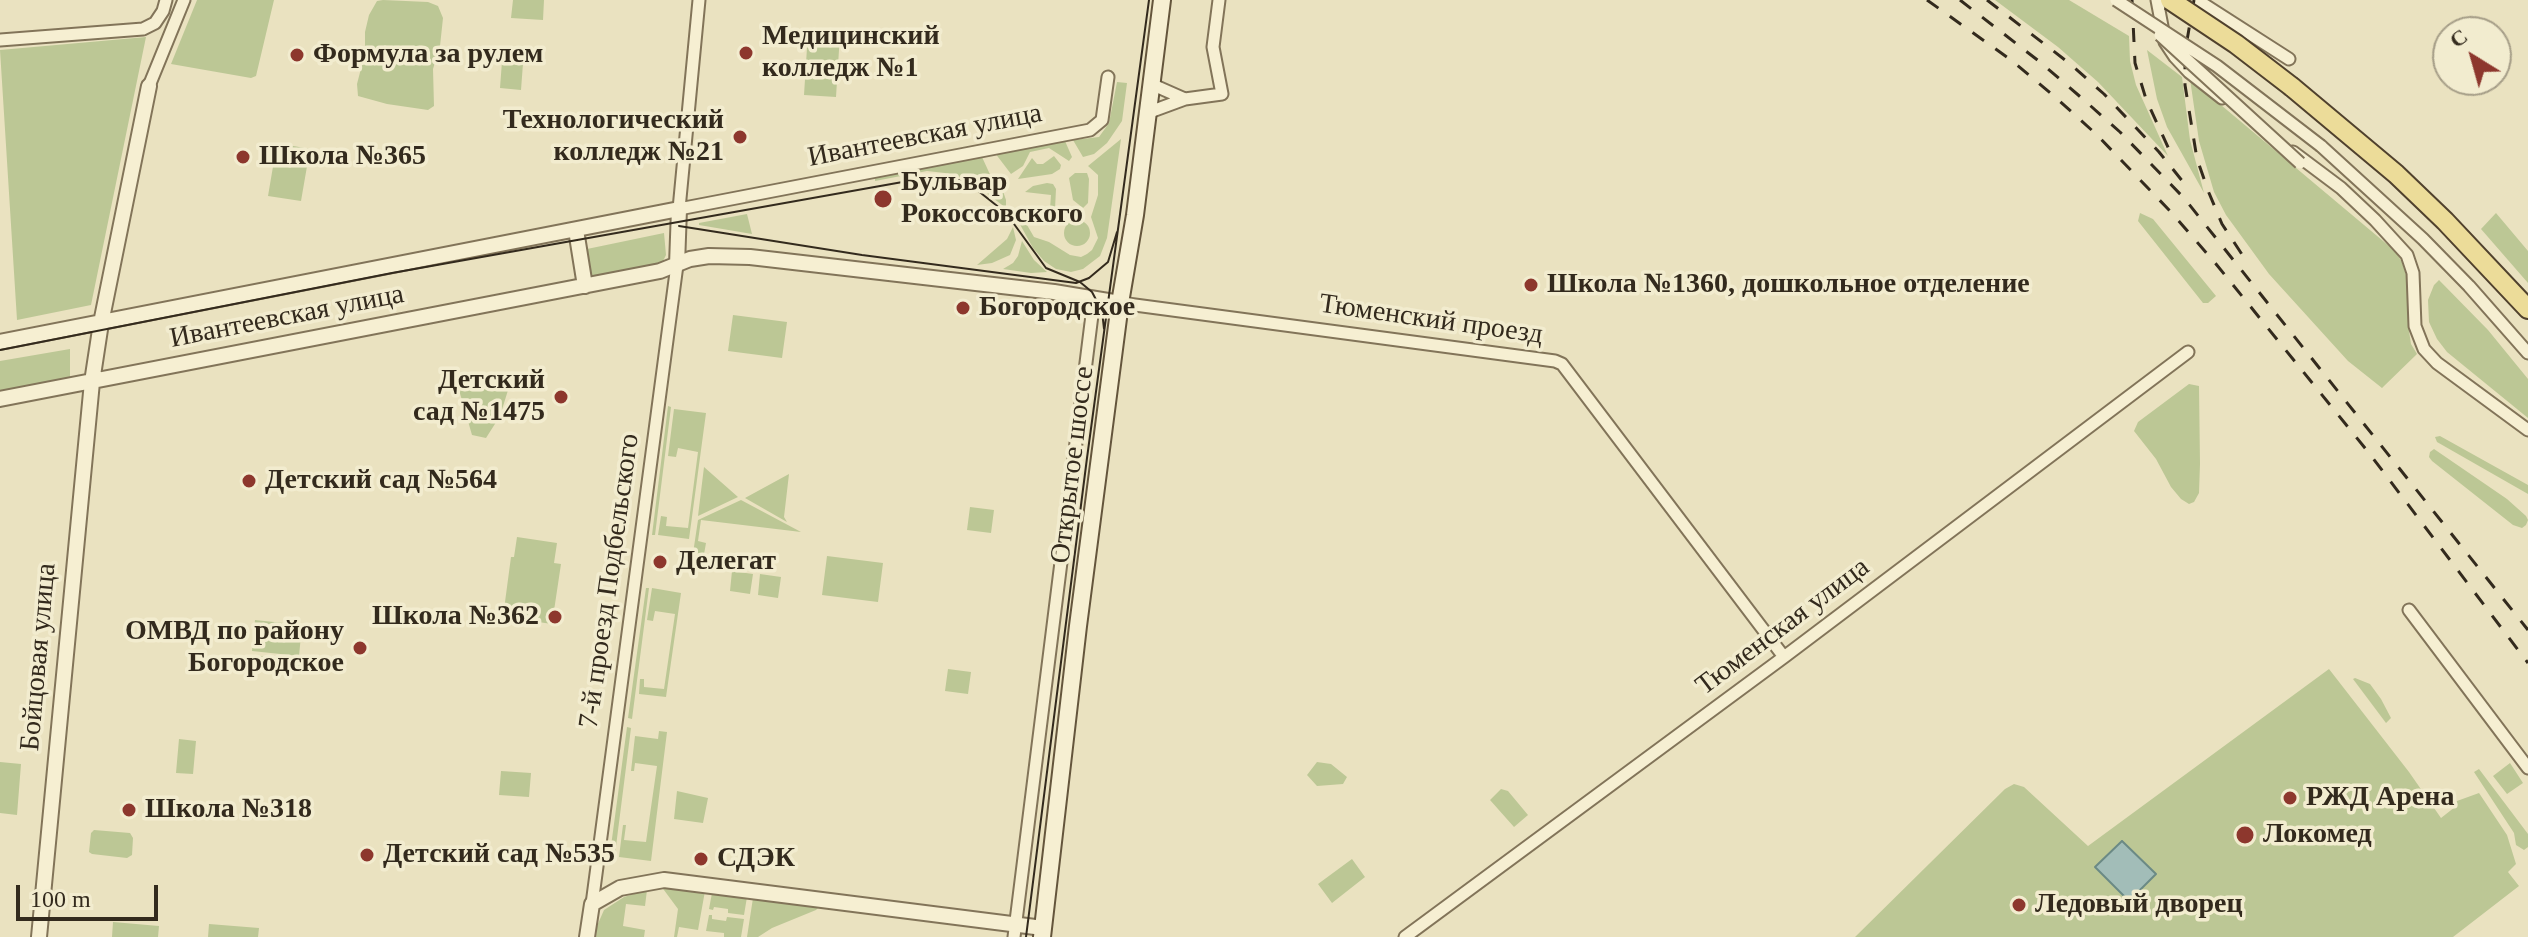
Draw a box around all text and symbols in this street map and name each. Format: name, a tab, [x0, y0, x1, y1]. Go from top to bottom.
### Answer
north arrow	[2432, 16, 2512, 96]
place label: Медицинский колледж №1	[762, 20, 940, 86]
text: С	[2445, 23, 2472, 53]
place label: Формула за рулем	[313, 38, 543, 72]
marker: Медицинский колледж №1	[737, 44, 755, 62]
marker: Формула за рулем	[288, 46, 306, 64]
street label: Ивантеевская улица	[805, 97, 1045, 175]
place label: Технологический колледж №21	[503, 104, 724, 170]
marker: Технологический колледж №21	[731, 128, 749, 146]
place label: Школа №365	[259, 140, 426, 174]
marker: Школа №365	[234, 148, 252, 166]
place label: Бульвар Рокоссовского	[901, 166, 1083, 232]
marker: Бульвар Рокоссовского	[872, 188, 894, 210]
place label: Школа №1360, дошкольное отделение	[1547, 268, 2030, 302]
marker: Школа №1360, дошкольное отделение	[1522, 276, 1540, 294]
street label: Ивантеевская улица	[167, 278, 407, 356]
street label: Тюменский проезд	[1317, 288, 1545, 352]
place label: Богородское	[979, 291, 1135, 325]
marker: Богородское	[954, 299, 972, 317]
place label: Детский сад №1475	[413, 364, 545, 430]
street label: Открытое шоссе	[1044, 364, 1102, 566]
marker: Детский сад №1475	[552, 388, 570, 406]
street label: 7-й проезд Подбельского	[573, 431, 647, 731]
place label: Детский сад №564	[265, 464, 497, 498]
marker: Детский сад №564	[240, 472, 258, 490]
place label: Делегат	[676, 545, 776, 579]
street label: Тюменская улица	[1690, 551, 1876, 703]
marker: Делегат	[651, 553, 669, 571]
street label: Бойцовая улица	[14, 562, 64, 752]
place label: Школа №362	[372, 600, 539, 634]
marker: Школа №362	[546, 608, 564, 626]
place label: ОМВД по району Богородское	[125, 615, 344, 681]
marker: ОМВД по району Богородское	[351, 639, 369, 657]
place label: РЖД Арена	[2306, 781, 2454, 815]
marker: РЖД Арена	[2281, 789, 2299, 807]
place label: Школа №318	[145, 793, 312, 827]
marker: Школа №318	[120, 801, 138, 819]
place label: Локомед	[2263, 818, 2372, 852]
marker: Локомед	[2234, 824, 2256, 846]
place label: Детский сад №535	[383, 838, 615, 872]
place label: СДЭК	[717, 842, 795, 876]
marker: Детский сад №535	[358, 846, 376, 864]
marker: СДЭК	[692, 850, 710, 868]
scale bar	[20, 869, 162, 919]
text: 100 m	[30, 886, 91, 912]
place label: Ледовый дворец	[2035, 888, 2243, 922]
marker: Ледовый дворец	[2010, 896, 2028, 914]

